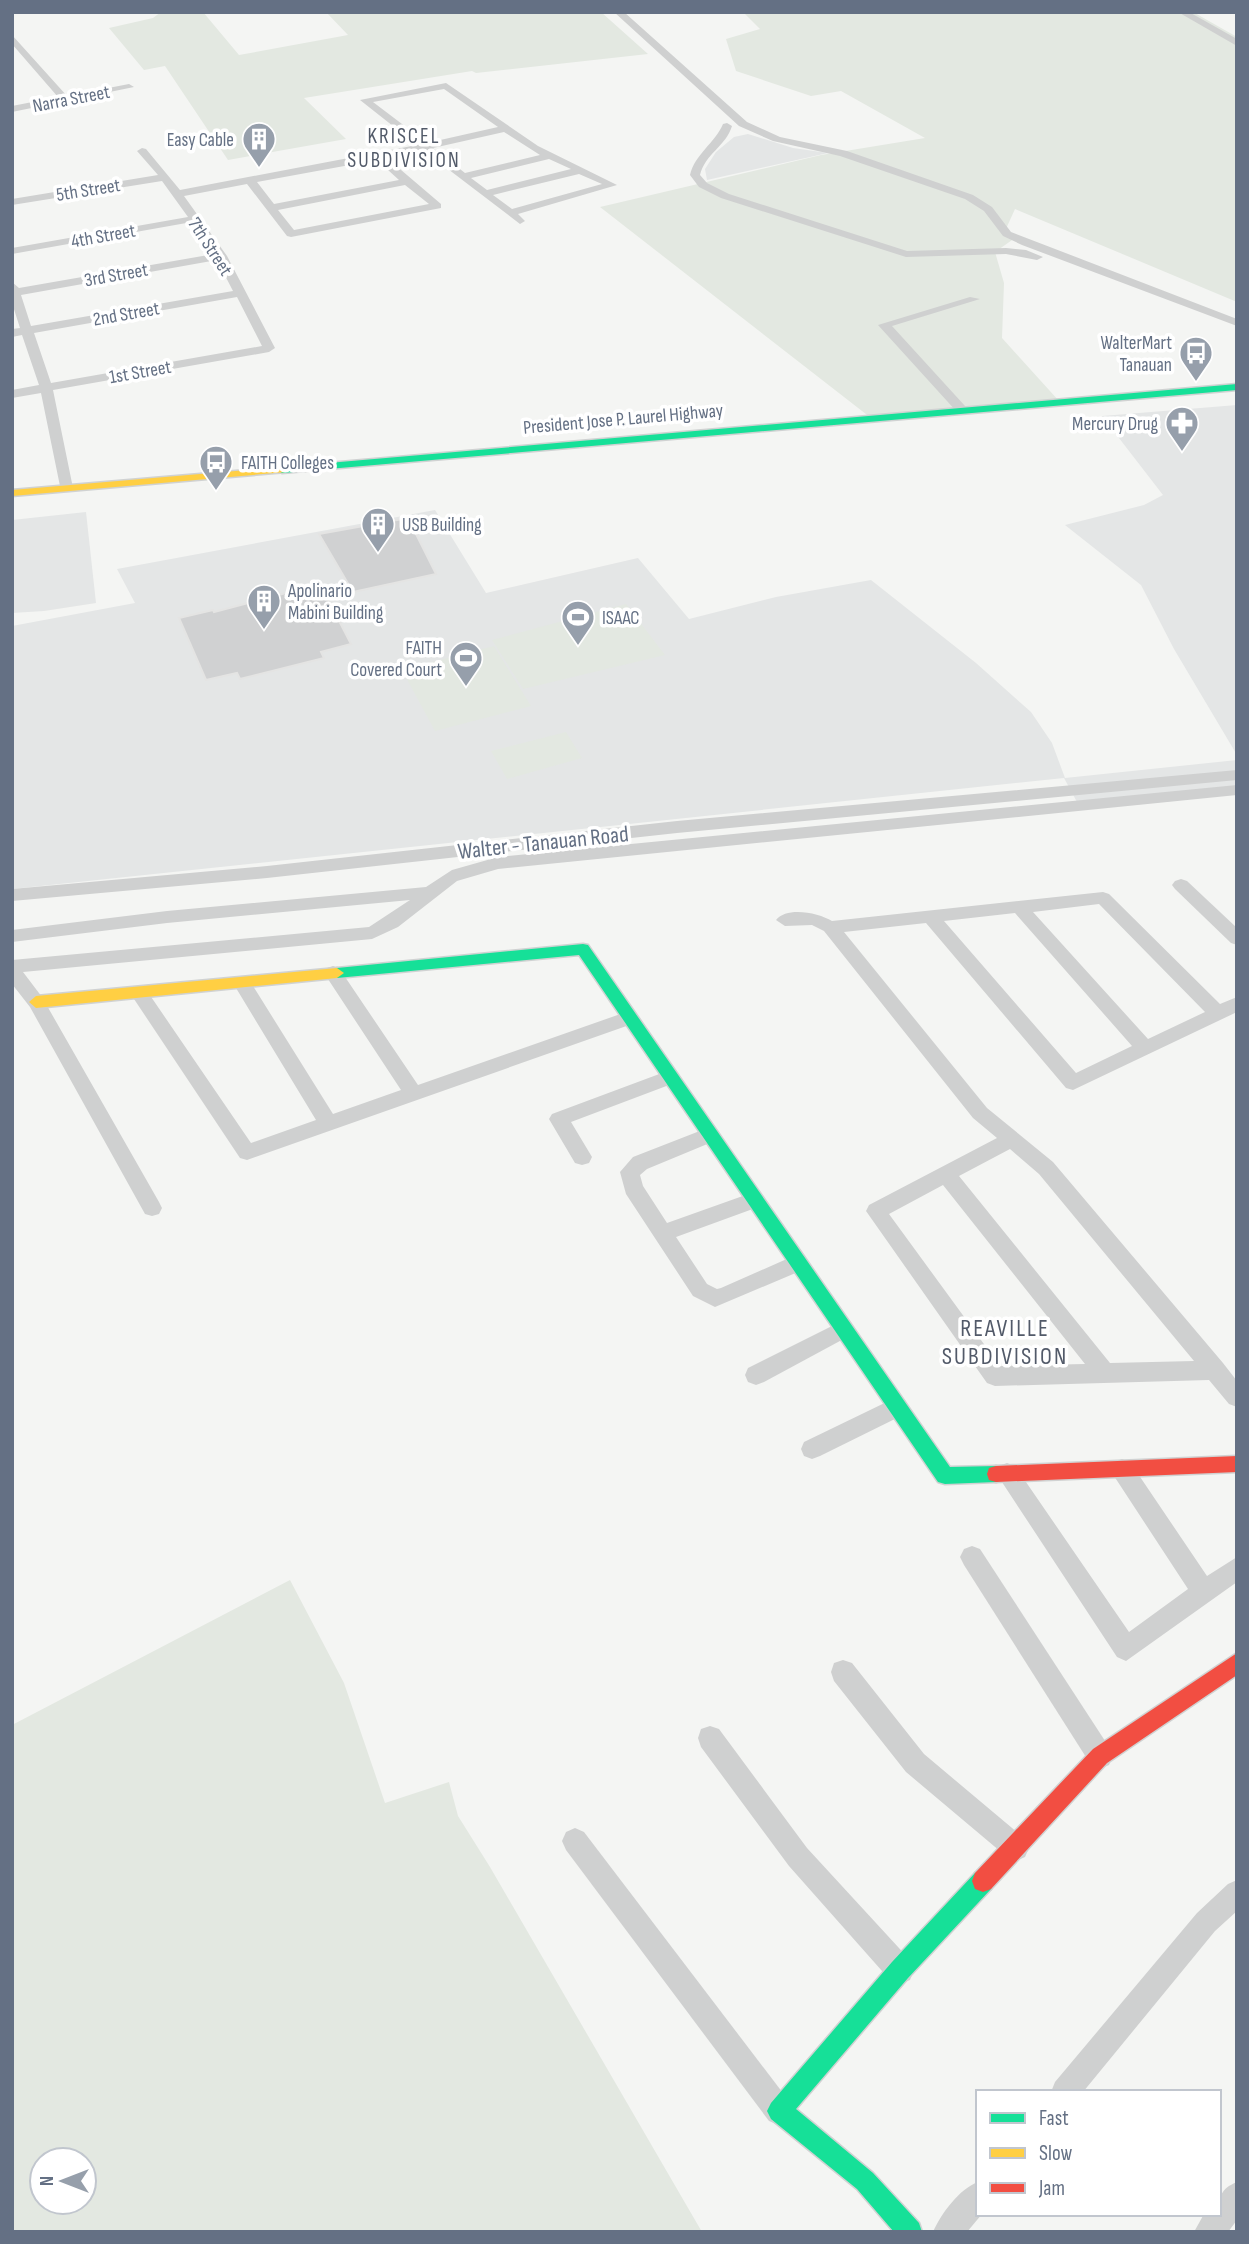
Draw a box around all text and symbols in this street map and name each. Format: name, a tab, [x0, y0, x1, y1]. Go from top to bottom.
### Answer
street label: Narra Street	[31, 81, 112, 118]
building icon: Easy Cable	[240, 120, 278, 169]
district label: KRISCEL SUBDIVISION	[347, 124, 461, 173]
place label: Easy Cable	[167, 129, 234, 152]
street label: 5th Street	[54, 174, 122, 207]
street label: 7th Street	[182, 213, 237, 280]
street label: 4th Street	[69, 219, 137, 253]
street label: 3rd Street	[83, 259, 150, 292]
street label: 2nd Street	[91, 297, 161, 332]
place label: WalterMart Tanauan	[1100, 332, 1172, 377]
bus stop icon: WalterMart Tanauan	[1177, 334, 1215, 383]
street label: 1st Street	[108, 356, 173, 389]
street label: President Jose P. Laurel Highway	[522, 399, 725, 440]
pharmacy icon: Mercury Drug	[1163, 404, 1201, 453]
place label: Mercury Drug	[1072, 413, 1158, 436]
bus stop icon: FAITH Colleges	[197, 443, 235, 492]
place label: FAITH Colleges	[241, 452, 334, 475]
building icon: USB Building	[359, 505, 397, 554]
place label: USB Building	[402, 514, 482, 537]
place label: Apolinario Mabini Building	[287, 580, 384, 625]
building icon: Apolinario Mabini Building	[245, 582, 283, 631]
sports icon: ISAAC	[559, 598, 597, 647]
place label: ISAAC	[602, 607, 640, 630]
place label: FAITH Covered Court	[350, 637, 442, 682]
sports icon: FAITH Covered Court	[447, 639, 485, 688]
street label: Walter - Tanauan Road	[456, 820, 630, 866]
district label: REAVILLE SUBDIVISION	[942, 1314, 1068, 1371]
legend	[976, 2090, 1221, 2216]
text: Fast	[1039, 2106, 1069, 2131]
text: Slow	[1039, 2141, 1073, 2166]
north arrow	[28, 2146, 98, 2216]
text: N	[36, 2176, 59, 2186]
text: Jam	[1038, 2176, 1065, 2201]

